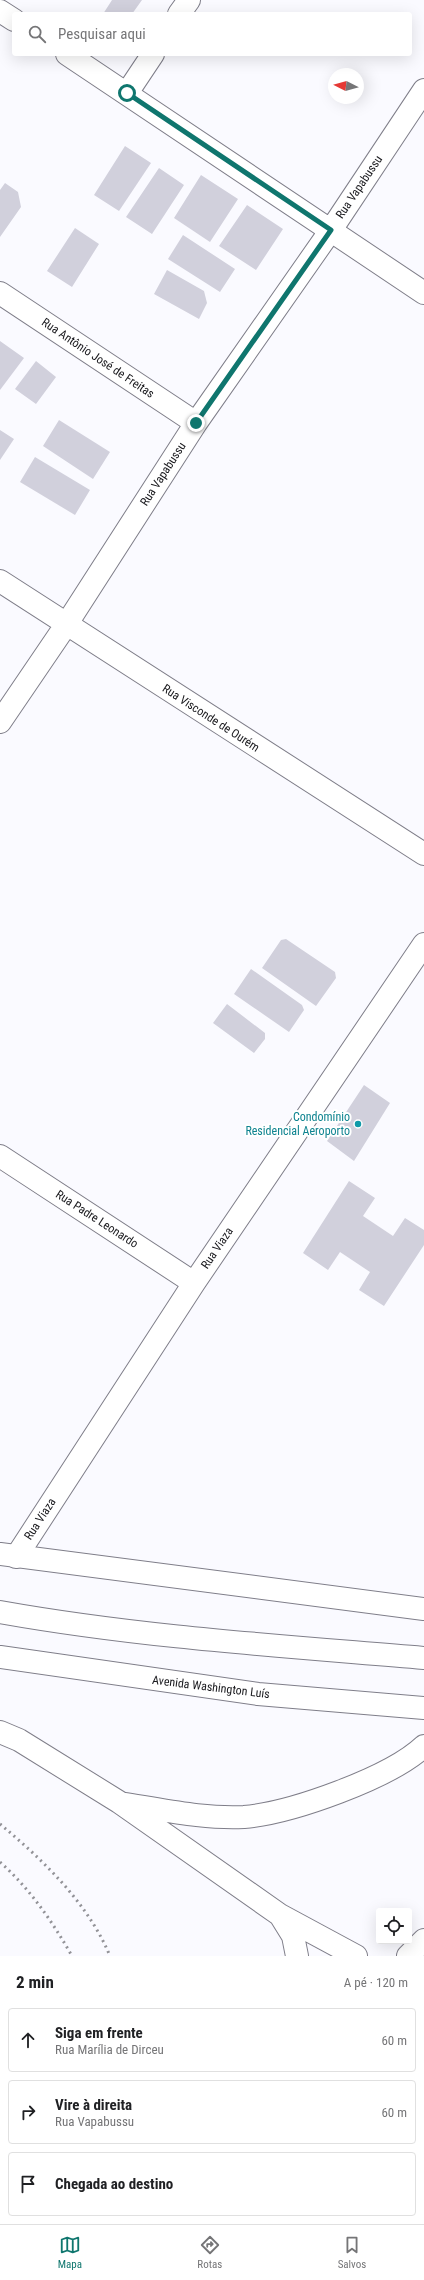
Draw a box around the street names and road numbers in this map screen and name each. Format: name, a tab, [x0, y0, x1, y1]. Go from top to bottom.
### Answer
street label: Rua Vapabussu	[333, 153, 385, 221]
street label: Rua Antônio José de Freitas	[39, 315, 157, 401]
street label: Rua Vapabussu	[137, 439, 189, 508]
street label: Rua Visconde de Ourém	[160, 681, 262, 755]
street label: Rua Padre Leonardo	[53, 1187, 141, 1251]
street label: Rua Viaza	[198, 1224, 236, 1271]
street label: Rua Viaza	[21, 1495, 59, 1542]
street label: Avenida Washington Luís	[151, 1673, 271, 1701]

